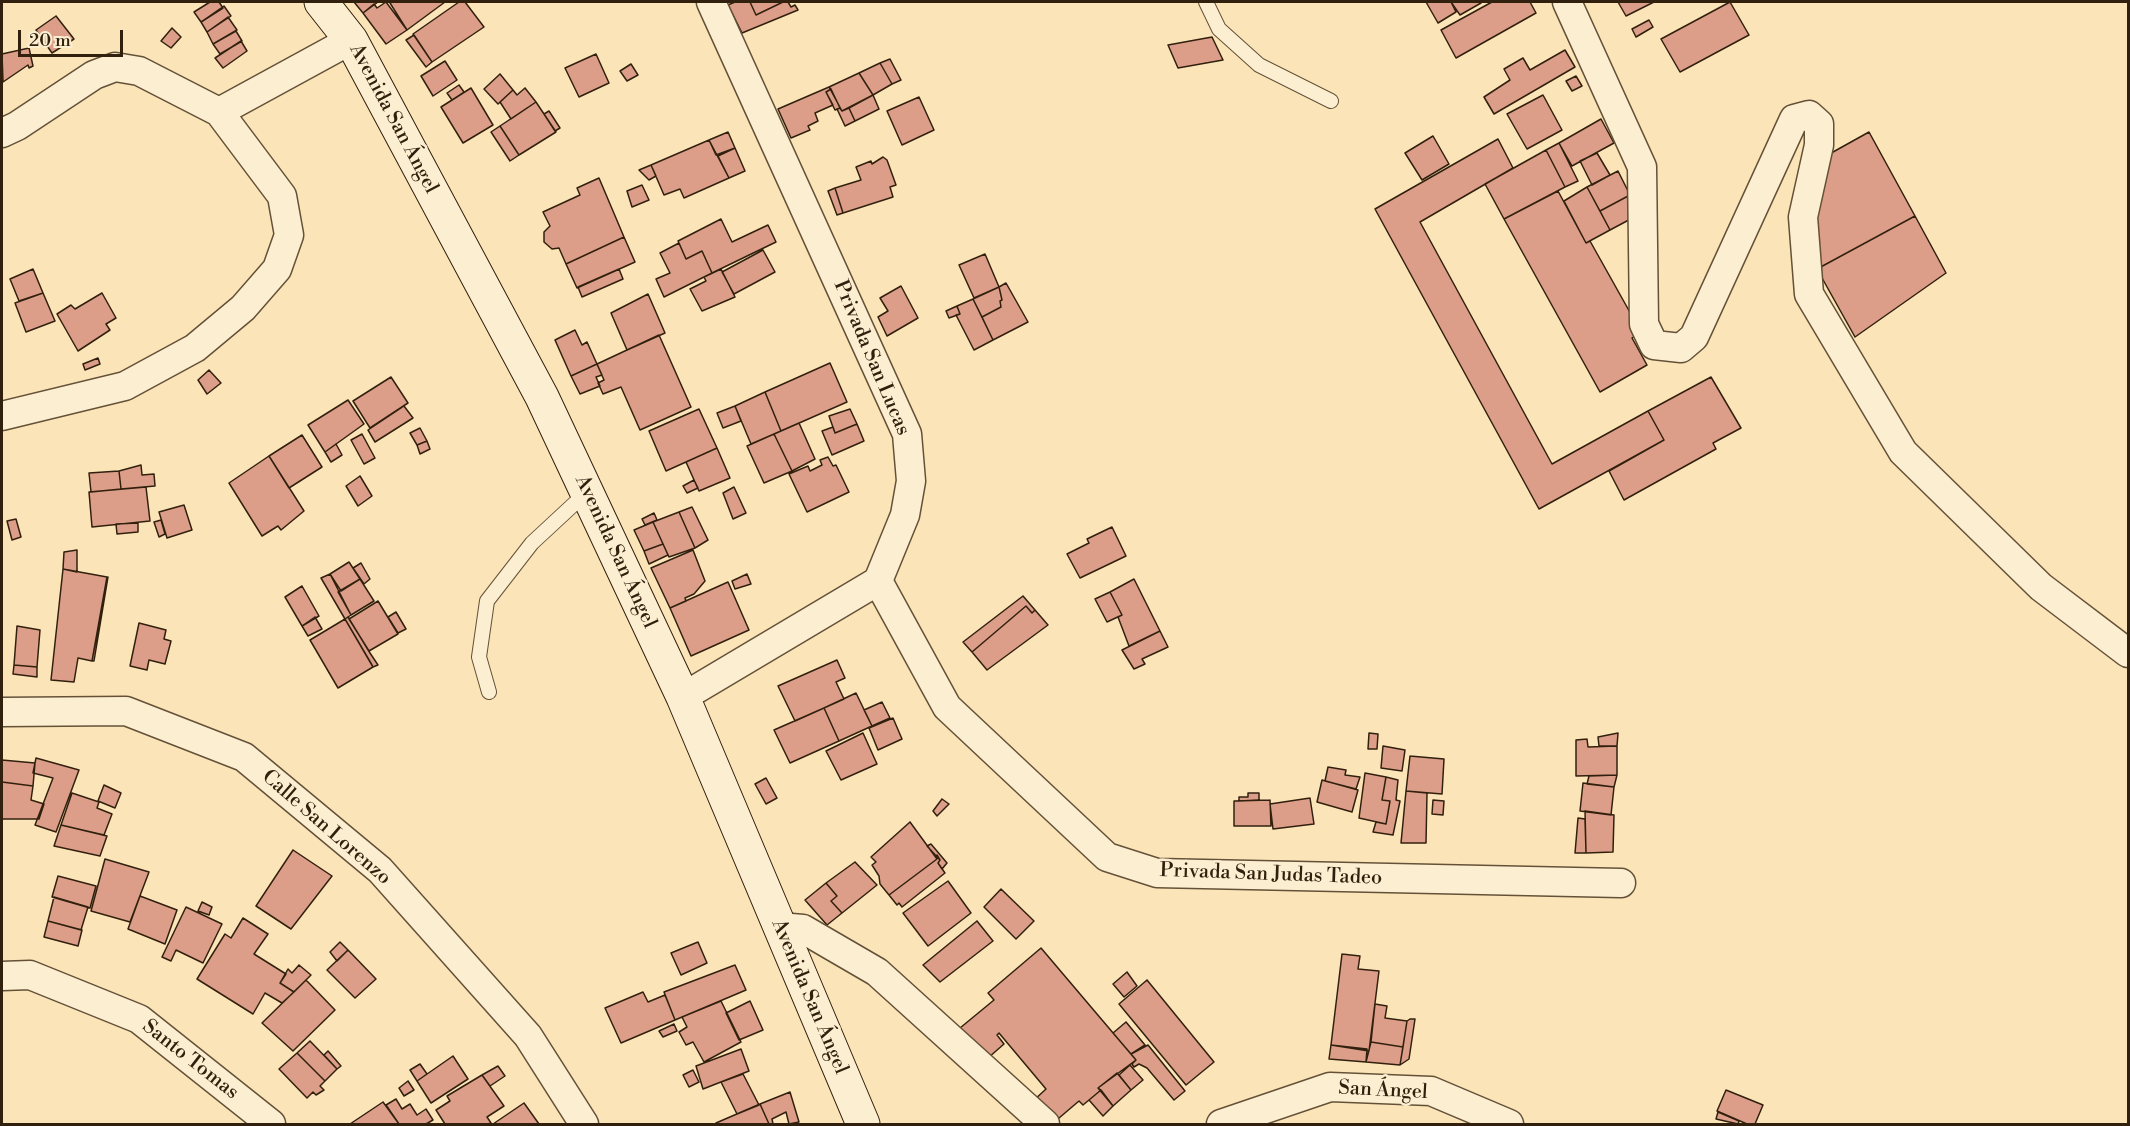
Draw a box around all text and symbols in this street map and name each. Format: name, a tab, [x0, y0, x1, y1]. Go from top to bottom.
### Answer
scale bar	[21, 18, 126, 56]
text: 20 m	[29, 29, 71, 52]
street label: Avenida San Ángel	[343, 40, 443, 198]
street label: Privada San Lucas	[827, 277, 915, 439]
street label: Avenida San Ángel	[569, 472, 661, 632]
street label: Calle San Lorenzo	[256, 765, 396, 891]
street label: Privada San Judas Tadeo	[1159, 859, 1383, 891]
street label: Avenida San Ángel	[766, 916, 852, 1078]
street label: Santo Tomas	[137, 1015, 243, 1105]
street label: San Ángel	[1338, 1077, 1428, 1105]

